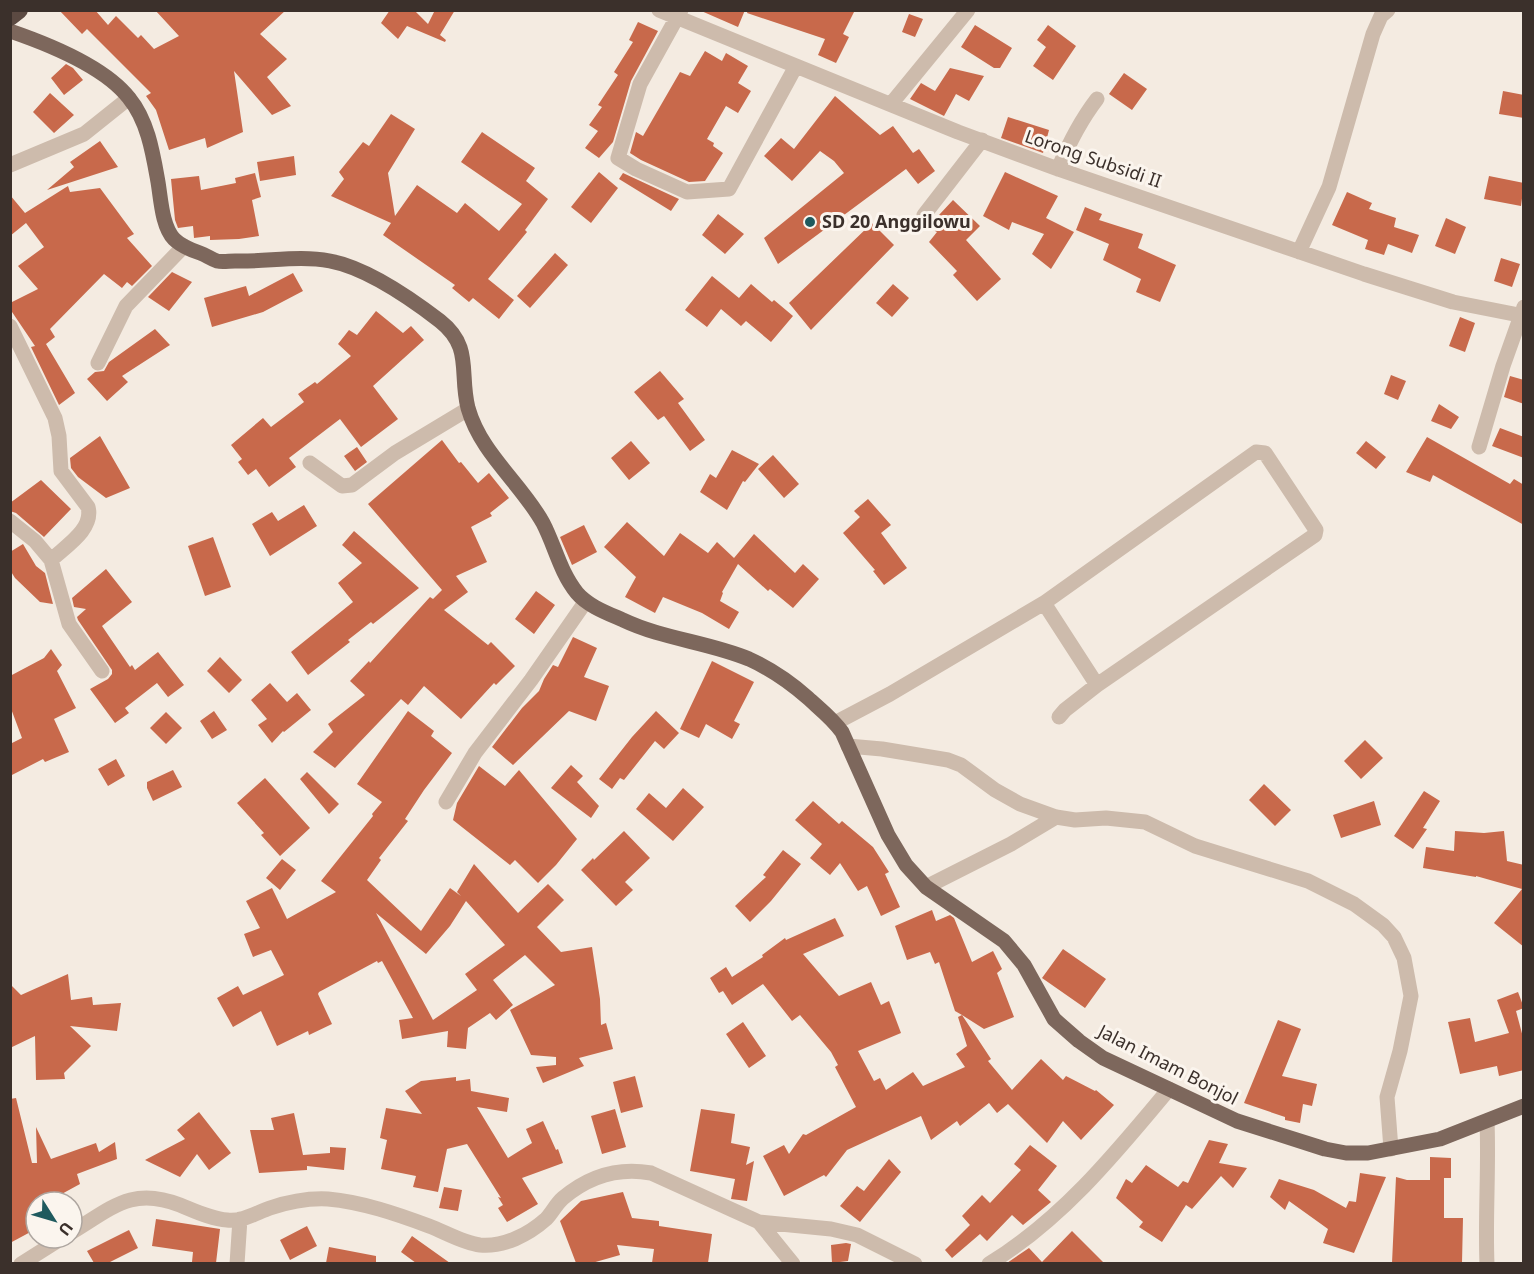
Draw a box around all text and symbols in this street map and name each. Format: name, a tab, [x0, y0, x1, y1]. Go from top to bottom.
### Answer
street label: Lorong Subsidi II	[1022, 123, 1165, 193]
place label: SD 20 Anggilowu	[822, 209, 971, 233]
marker: SD 20 Anggilowu	[803, 215, 817, 229]
street label: Jalan Imam Bonjol	[1093, 1018, 1243, 1110]
north arrow	[24, 1190, 84, 1250]
text: U	[54, 1218, 78, 1240]

